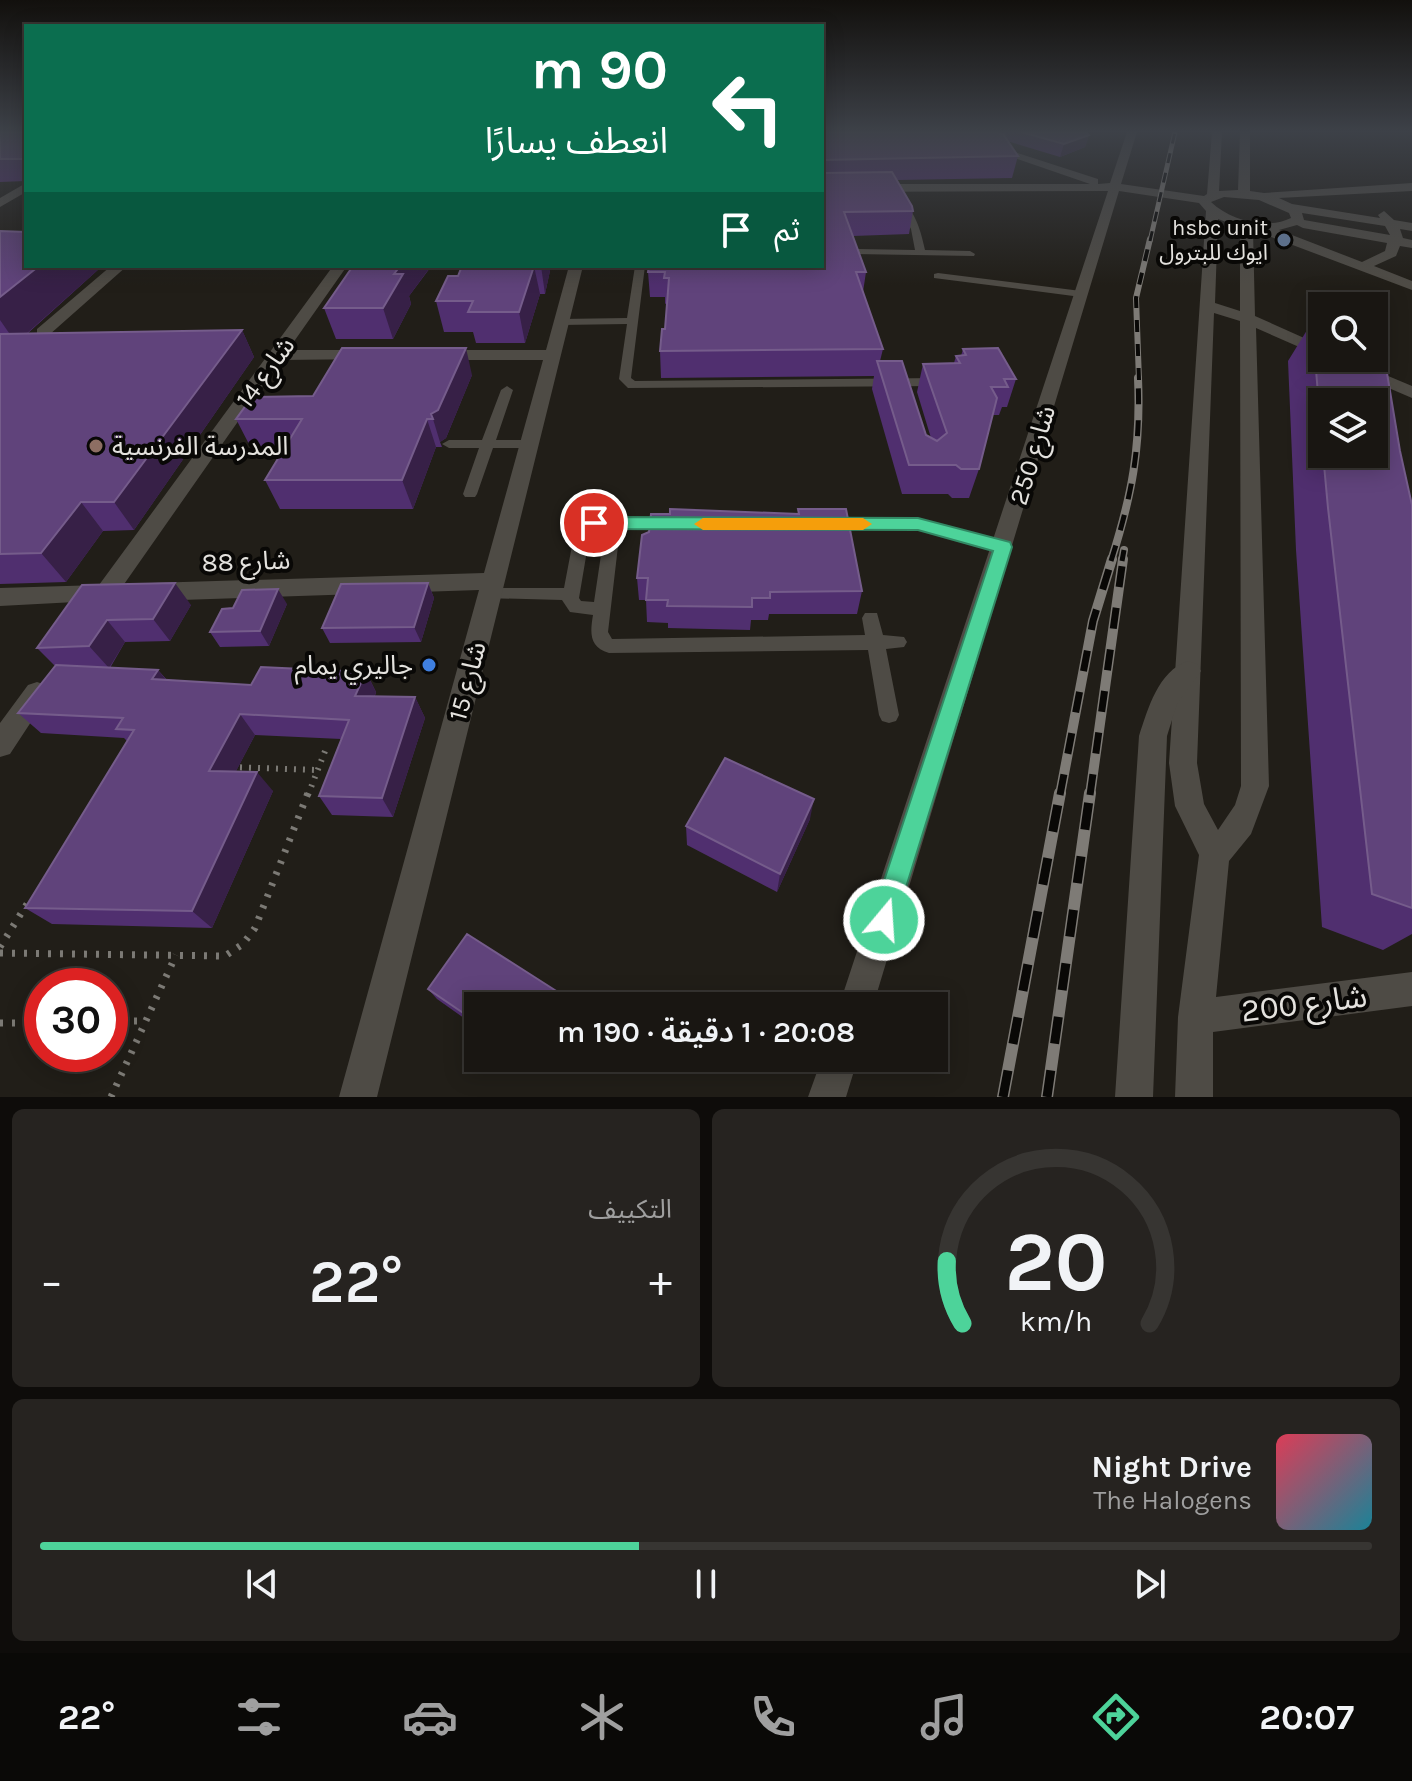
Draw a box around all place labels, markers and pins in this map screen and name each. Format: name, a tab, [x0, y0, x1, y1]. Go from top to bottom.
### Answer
place label: hsbc unit ايوك للبترول	[1159, 215, 1268, 266]
marker: hsbc unit ايوك للبترول	[1275, 231, 1293, 249]
place label: المدرسة الفرنسية	[112, 431, 289, 462]
marker: المدرسة الفرنسية	[87, 437, 105, 455]
pin	[560, 489, 628, 557]
place label: جاليري يمام	[294, 650, 413, 685]
marker: جاليري يمام	[420, 656, 438, 674]

